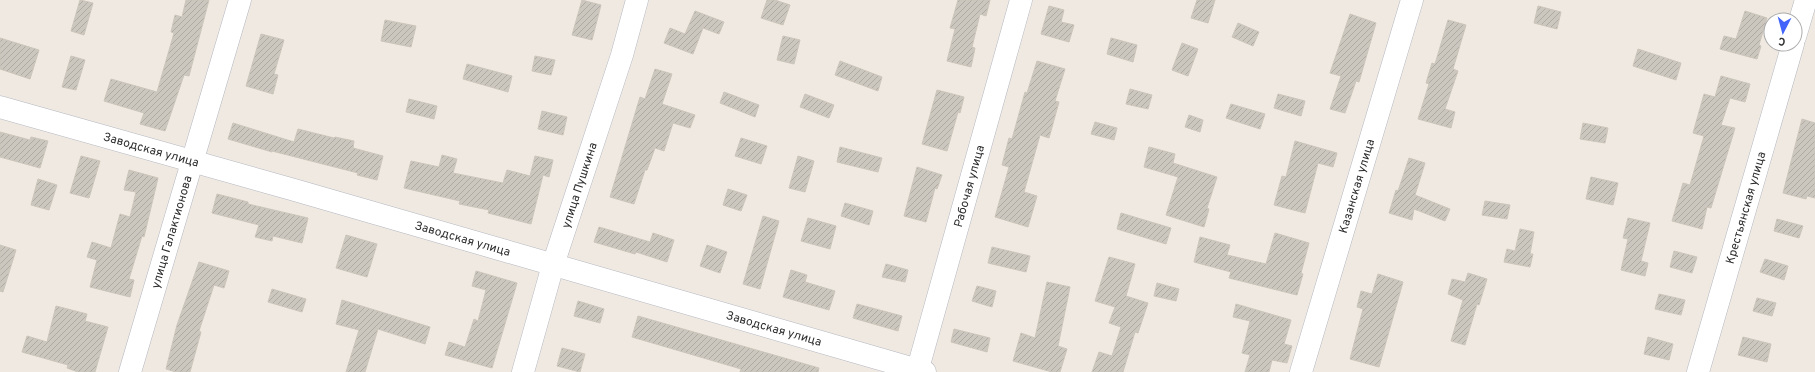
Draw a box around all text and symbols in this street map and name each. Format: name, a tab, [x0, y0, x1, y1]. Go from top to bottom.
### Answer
north arrow	[1763, 12, 1803, 52]
text: С	[1778, 34, 1786, 48]
street label: Заводская улица	[101, 129, 201, 172]
street label: Казанская улица	[1336, 137, 1379, 235]
street label: улица Пушкина	[559, 141, 602, 231]
street label: Рабочая улица	[951, 143, 989, 229]
street label: Крестьянская улица	[1723, 150, 1770, 266]
street label: улица Галактионова	[148, 174, 197, 291]
street label: Заводская улица	[413, 218, 512, 261]
street label: Заводская улица	[724, 308, 823, 351]

